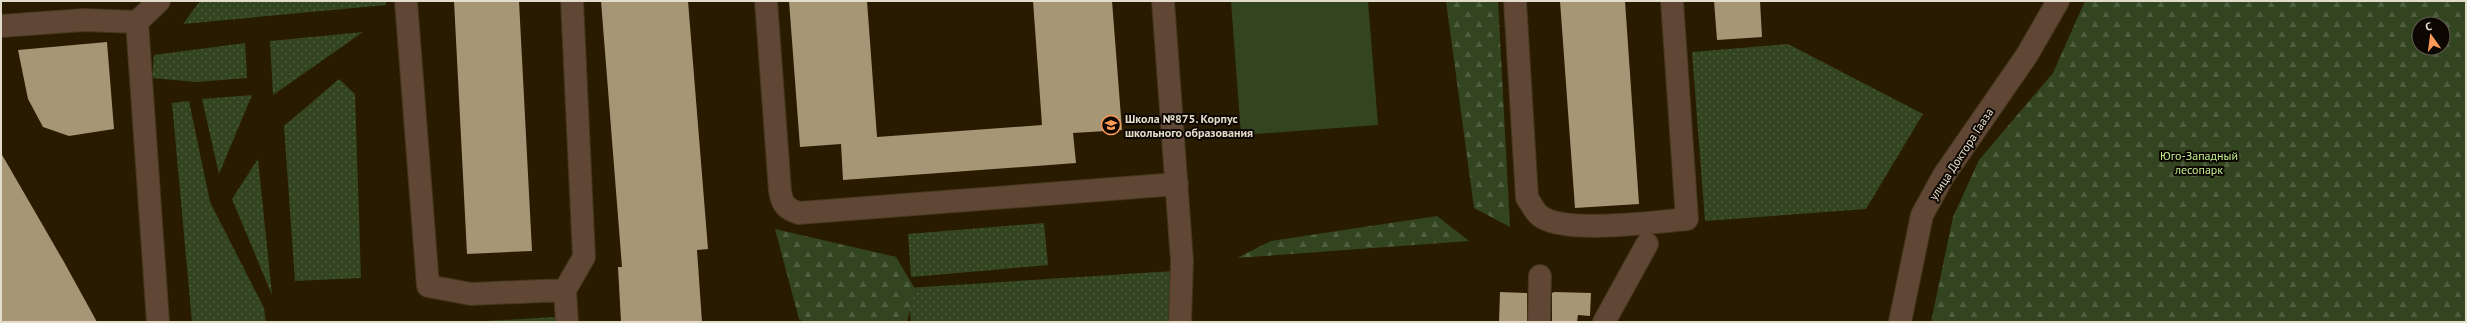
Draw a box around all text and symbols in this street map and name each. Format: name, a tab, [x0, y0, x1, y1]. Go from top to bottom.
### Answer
north arrow	[2411, 16, 2451, 56]
text: С	[2424, 19, 2433, 34]
street label: улица Доктора Гааза	[1926, 105, 1996, 203]
place label: Школа №875. Корпус школьного образования	[1125, 111, 1253, 140]
school or university icon: Школа №875. Корпус школьного образования	[1100, 114, 1122, 136]
park label: Юго-Западный лесопарк	[2160, 148, 2238, 177]

